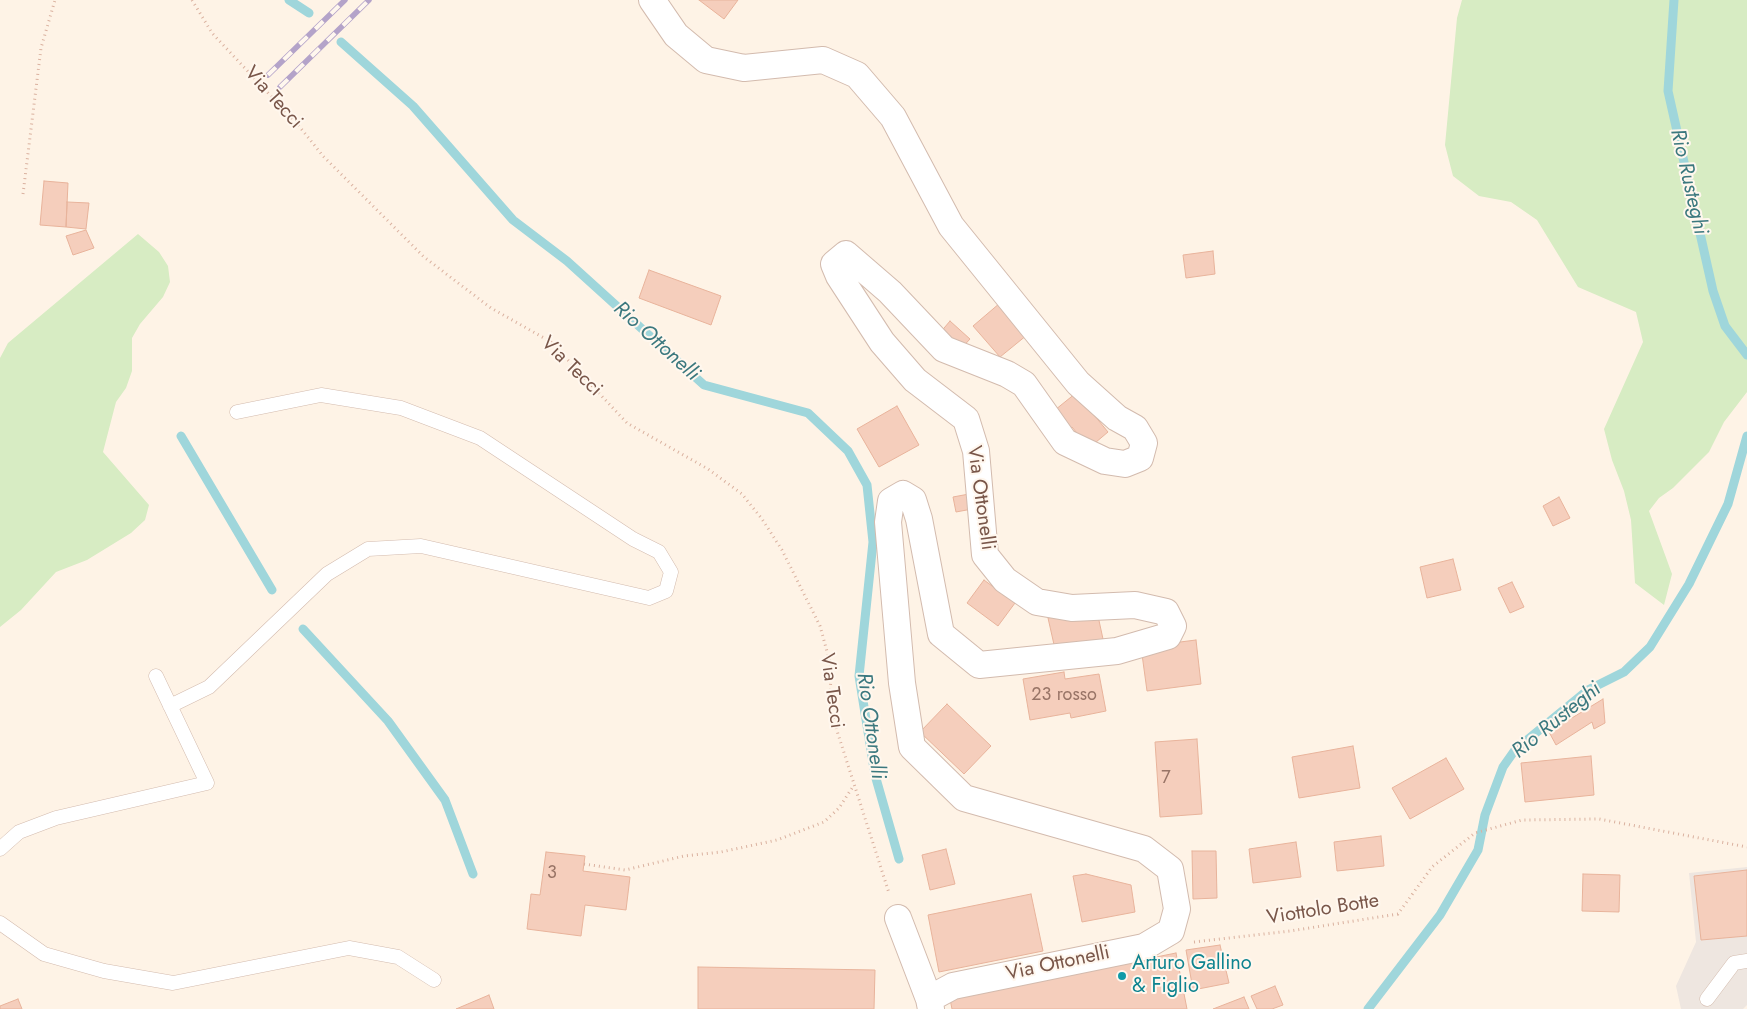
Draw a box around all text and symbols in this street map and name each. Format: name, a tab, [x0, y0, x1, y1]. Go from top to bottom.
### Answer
street label: Via Tecci	[239, 62, 307, 134]
water label: Rio Rusteghi	[1664, 127, 1712, 237]
water label: Rio Ottonelli	[608, 297, 704, 387]
street label: Via Tecci	[535, 332, 607, 402]
street label: Via Ottonelli	[961, 444, 999, 552]
street label: Via Tecci	[814, 652, 848, 730]
water label: Rio Ottonelli	[850, 671, 890, 781]
water label: Rio Rusteghi	[1507, 677, 1607, 765]
house number: 23 rosso	[1031, 685, 1097, 707]
house number: 7	[1161, 768, 1171, 790]
house number: 3	[547, 863, 557, 885]
street label: Viottolo Botte	[1265, 889, 1381, 931]
street label: Via Ottonelli	[1004, 941, 1112, 987]
place label: Arturo Gallino & Figlio	[1132, 952, 1252, 999]
marker: Arturo Gallino & Figlio	[1116, 970, 1128, 982]

